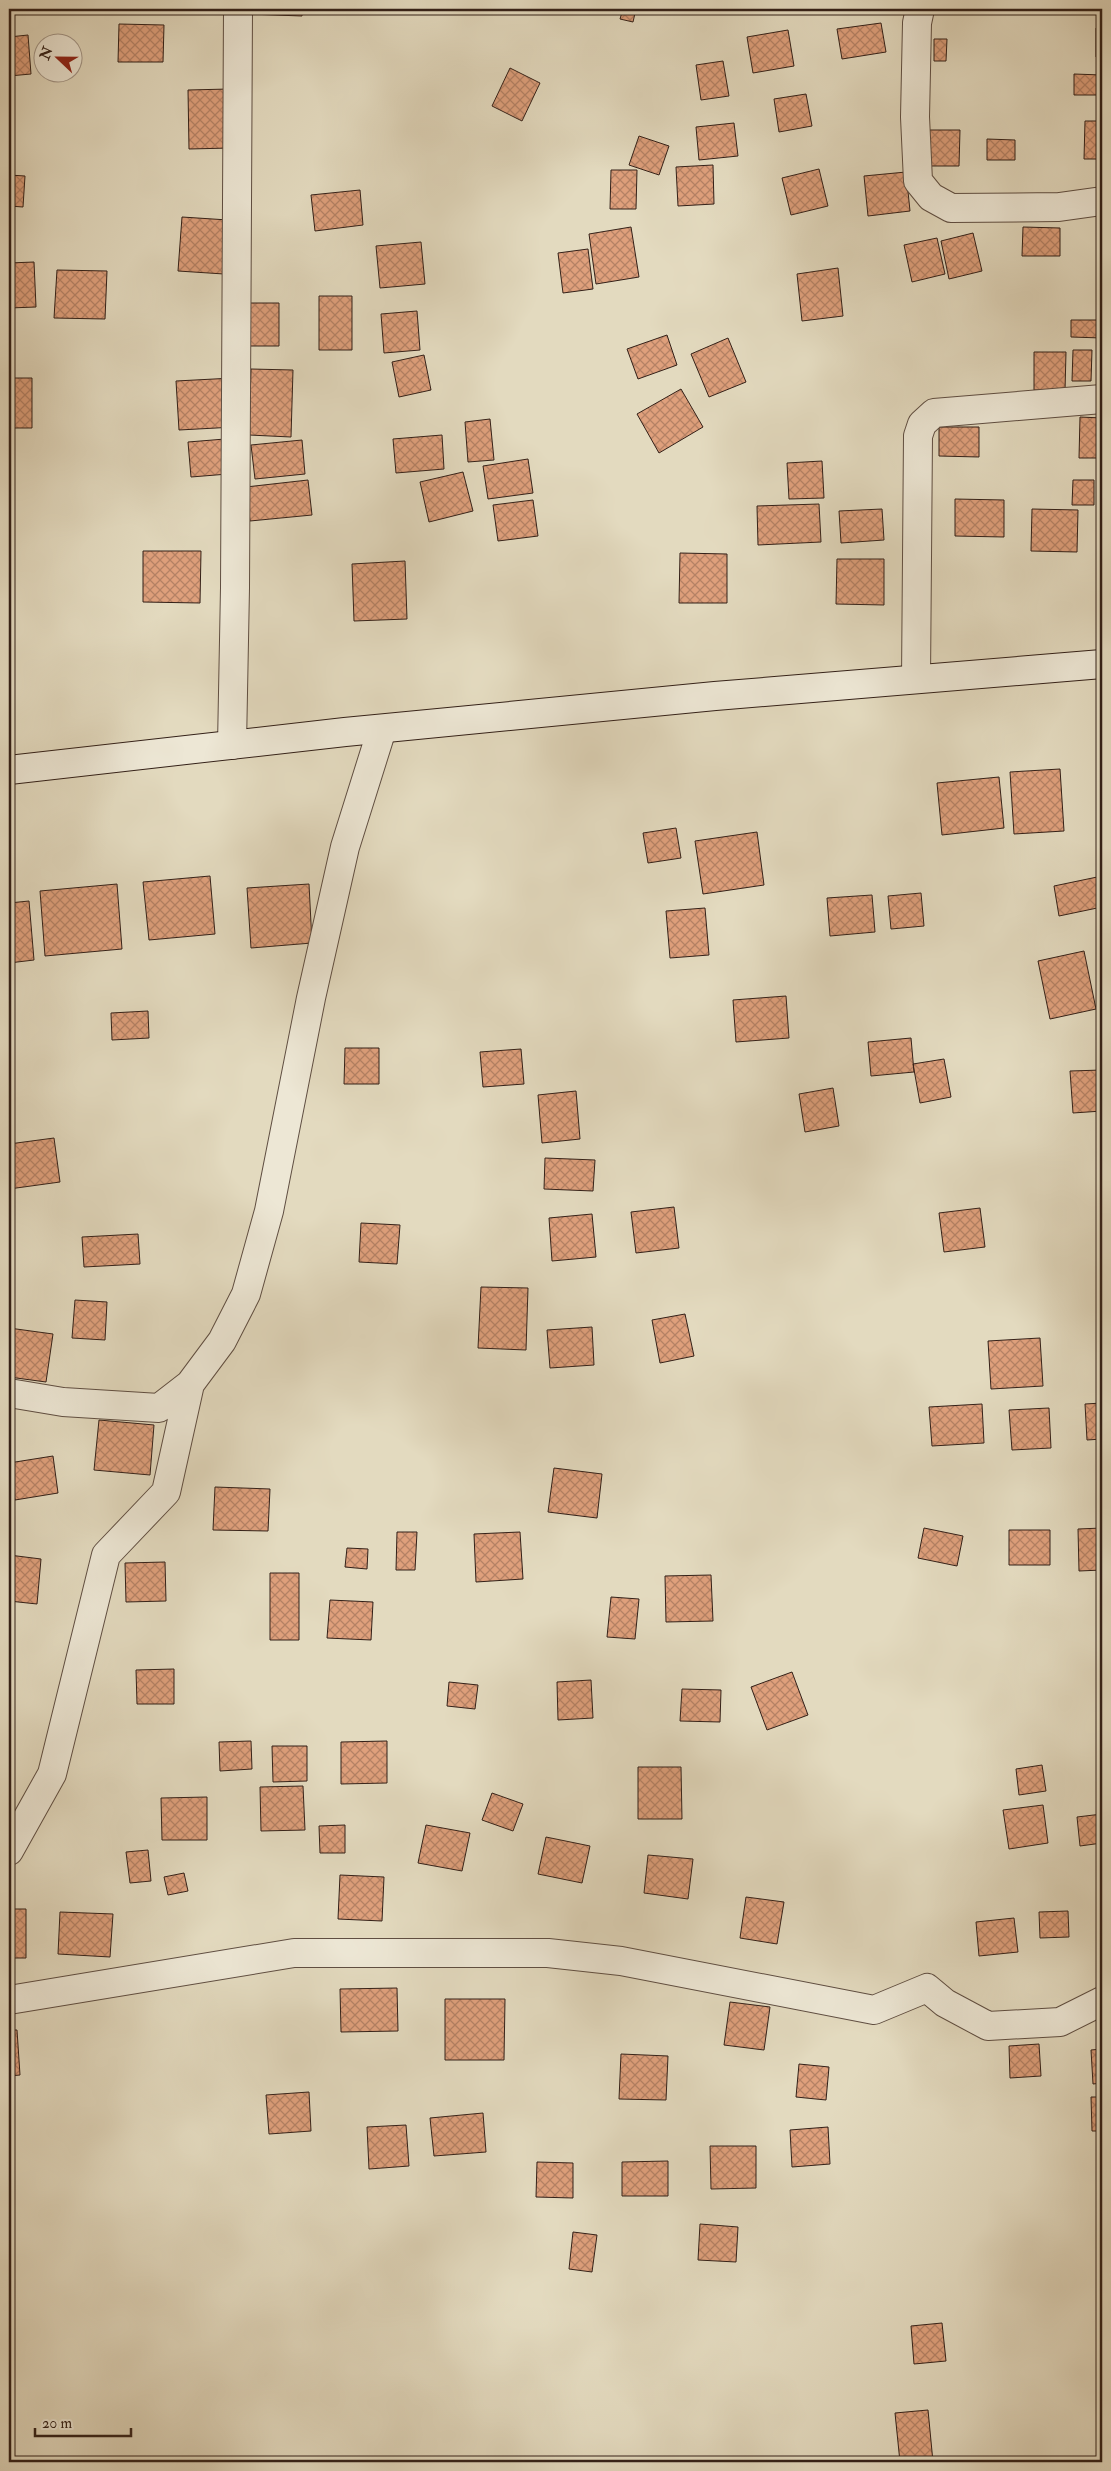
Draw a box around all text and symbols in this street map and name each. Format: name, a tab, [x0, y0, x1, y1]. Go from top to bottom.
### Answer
north arrow	[32, 32, 82, 82]
text: N	[36, 44, 57, 63]
scale bar	[35, 2406, 131, 2438]
text: 20 m	[42, 2414, 72, 2433]

